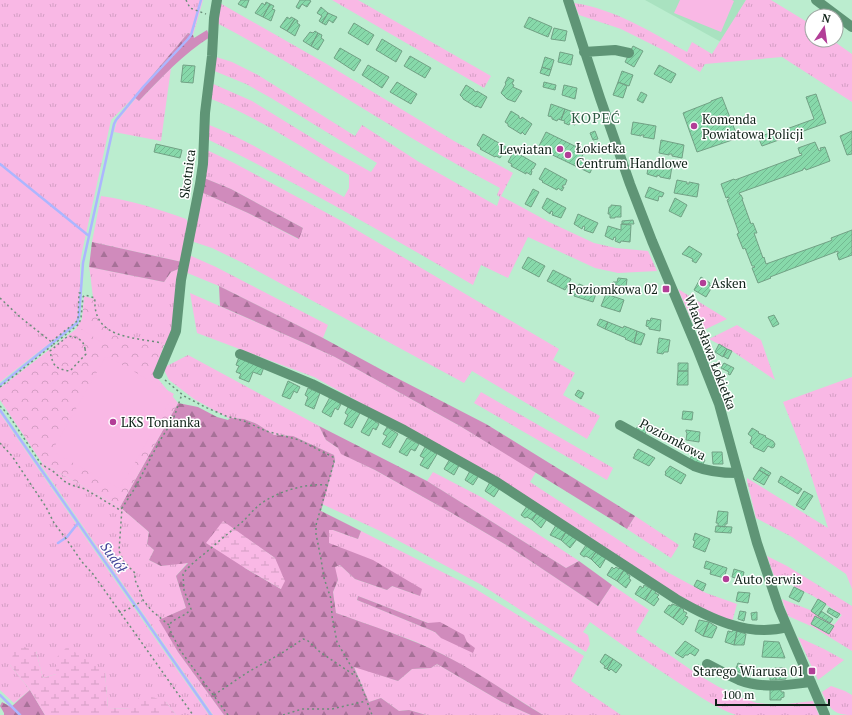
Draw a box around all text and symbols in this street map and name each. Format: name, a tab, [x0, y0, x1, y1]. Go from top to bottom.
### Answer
north arrow	[804, 8, 844, 48]
text: N	[821, 10, 833, 26]
district label: KOPEĆ	[571, 108, 621, 127]
place label: Komenda Powiatowa Policji	[702, 110, 804, 143]
marker: Komenda Powiatowa Policji	[689, 121, 699, 131]
place label: Łokietka Centrum Handlowe	[576, 139, 688, 172]
place label: Lewiatan	[499, 140, 552, 158]
marker: Lewiatan	[555, 144, 565, 154]
street label: Skotnica	[175, 148, 199, 200]
marker: Łokietka Centrum Handlowe	[563, 150, 573, 160]
place label: Asken	[711, 274, 747, 292]
marker: Asken	[698, 278, 708, 288]
place label: Poziomkowa 02	[568, 280, 658, 298]
marker: Poziomkowa 02	[661, 284, 671, 294]
street label: Władysława Łokietka	[681, 292, 741, 413]
place label: LKS Tonianka	[121, 413, 201, 431]
street label: Poziomkowa	[637, 414, 710, 464]
marker: LKS Tonianka	[108, 417, 118, 427]
water label: Sudół	[97, 538, 132, 577]
place label: Auto serwis	[734, 570, 802, 588]
marker: Auto serwis	[721, 574, 731, 584]
place label: Starego Wiarusa 01	[693, 662, 804, 680]
marker: Starego Wiarusa 01	[807, 666, 817, 676]
scale bar	[716, 681, 829, 707]
text: 100 m	[722, 687, 755, 702]

